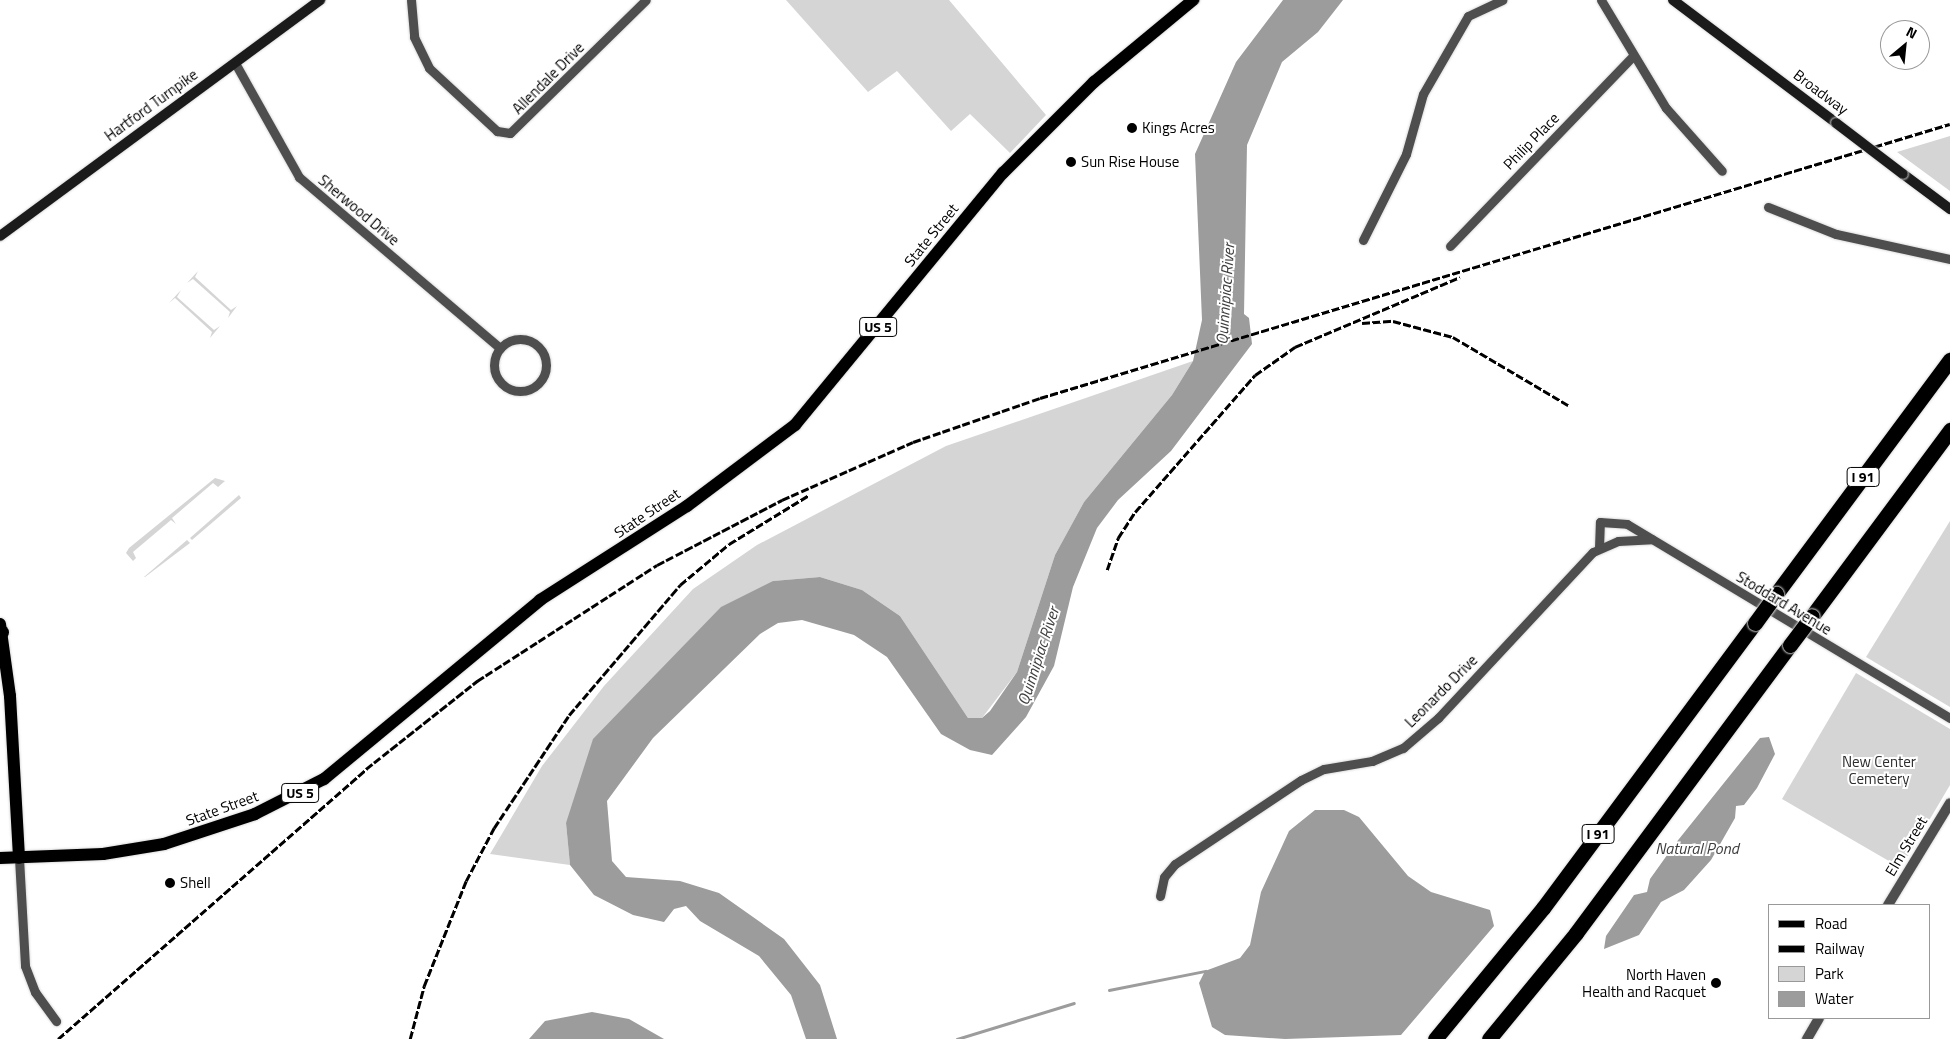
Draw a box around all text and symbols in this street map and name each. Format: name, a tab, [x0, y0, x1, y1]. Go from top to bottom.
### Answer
north arrow	[1880, 20, 1930, 70]
text: N	[1903, 21, 1921, 44]
street label: Allendale Drive	[508, 38, 588, 118]
street label: Hartford Turnpike	[101, 65, 201, 145]
street label: Broadway	[1790, 66, 1852, 118]
street label: Philip Place	[1499, 109, 1563, 173]
place label: Kings Acres	[1142, 119, 1215, 137]
marker: Kings Acres	[1126, 122, 1138, 134]
place label: Sun Rise House	[1081, 153, 1179, 171]
marker: Sun Rise House	[1065, 156, 1077, 168]
street label: Sherwood Drive	[315, 171, 403, 249]
street label: State Street	[900, 200, 962, 270]
water label: Quinnipiac River	[1212, 243, 1238, 345]
road number: US 5	[858, 316, 898, 338]
road number: I 91	[1846, 466, 1880, 488]
street label: State Street	[611, 484, 683, 542]
street label: Stoddard Avenue	[1733, 568, 1835, 638]
water label: Quinnipiac River	[1013, 605, 1063, 707]
street label: Leonardo Drive	[1401, 651, 1481, 731]
park label: New Center Cemetery	[1842, 752, 1916, 787]
road number: US 5	[280, 781, 320, 804]
street label: State Street	[183, 787, 261, 829]
street label: Elm Street	[1881, 813, 1931, 879]
road number: I 91	[1580, 822, 1616, 846]
water label: Natural Pond	[1655, 838, 1739, 858]
place label: Shell	[180, 874, 211, 892]
marker: Shell	[164, 877, 176, 889]
legend	[1768, 904, 1930, 1019]
text: Road	[1815, 912, 1847, 935]
text: Railway	[1815, 937, 1865, 960]
text: Park	[1815, 962, 1844, 985]
place label: North Haven Health and Racquet	[1582, 965, 1706, 1000]
marker: North Haven Health and Racquet	[1710, 977, 1722, 989]
text: Water	[1815, 987, 1854, 1010]

